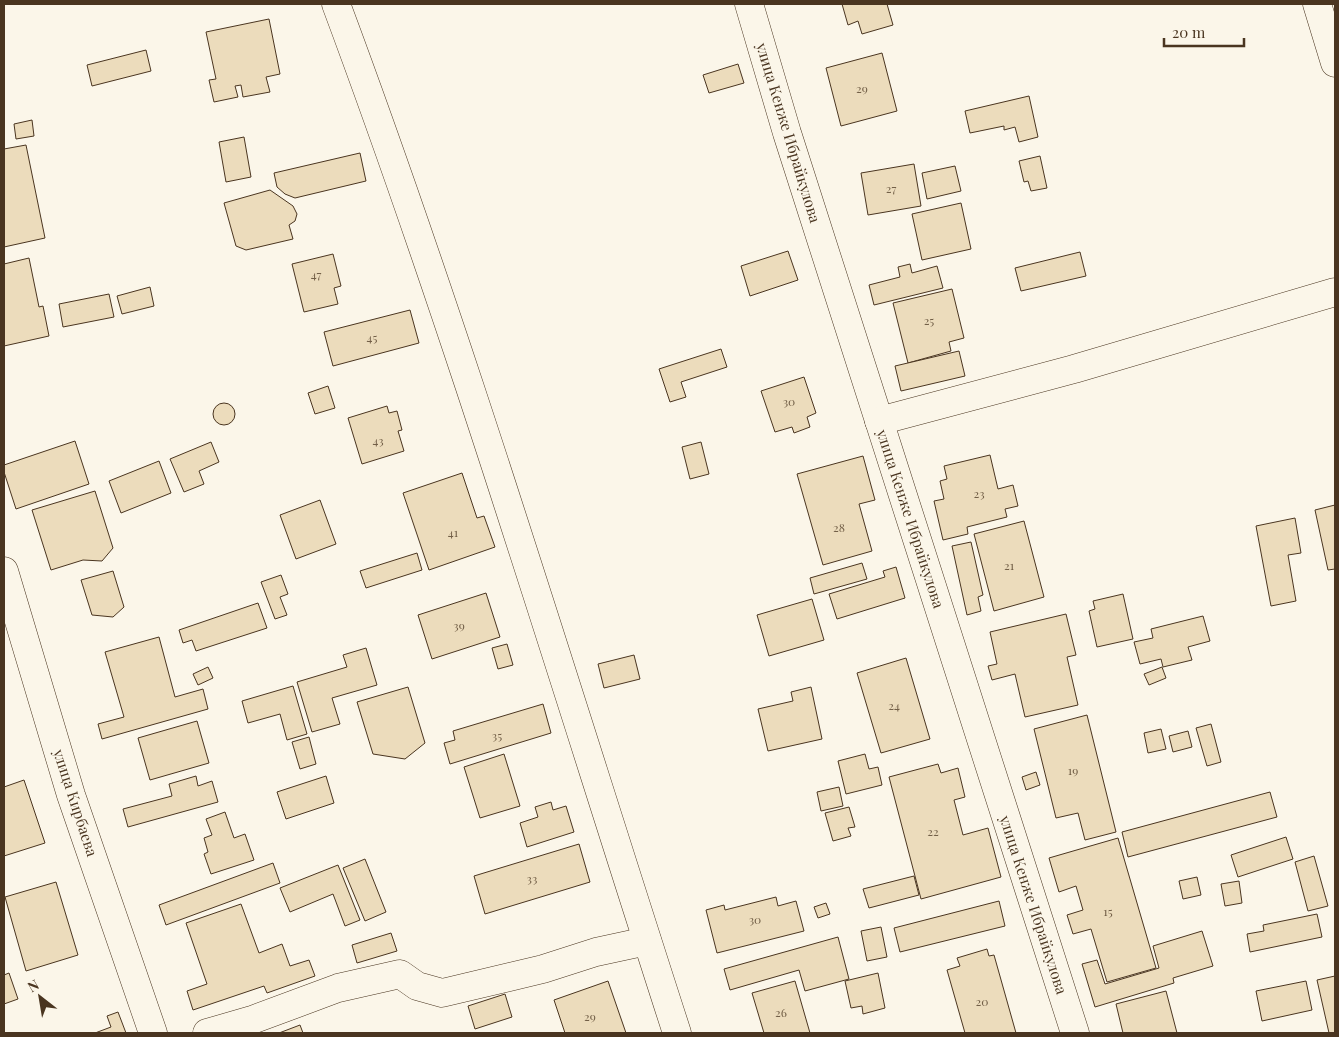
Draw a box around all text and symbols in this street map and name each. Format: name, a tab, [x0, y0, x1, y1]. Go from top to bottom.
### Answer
scale bar	[1164, 15, 1244, 47]
text: 20 m	[1172, 22, 1206, 42]
street label: улица Кенже Ибрайкулова	[752, 39, 826, 226]
house number: 29	[856, 80, 868, 96]
house number: 27	[886, 180, 896, 196]
house number: 47	[311, 266, 321, 282]
house number: 25	[924, 312, 934, 328]
house number: 45	[367, 329, 377, 345]
house number: 30	[783, 393, 795, 409]
street label: улица Кенже Ибрайкулова	[872, 426, 950, 611]
house number: 43	[372, 432, 384, 448]
house number: 23	[973, 485, 985, 501]
house number: 28	[833, 519, 845, 535]
house number: 41	[448, 524, 459, 540]
house number: 21	[1004, 557, 1015, 573]
house number: 39	[453, 617, 465, 633]
house number: 24	[888, 697, 900, 713]
house number: 35	[492, 727, 502, 743]
street label: улица Кирбаева	[49, 746, 103, 859]
house number: 19	[1068, 762, 1078, 778]
street label: улица Кенже Ибрайкулова	[995, 812, 1073, 997]
house number: 22	[927, 823, 939, 839]
house number: 33	[527, 870, 537, 886]
house number: 15	[1103, 903, 1113, 919]
house number: 30	[749, 911, 761, 927]
north arrow	[15, 972, 65, 1022]
text: N	[24, 975, 42, 996]
house number: 20	[976, 993, 988, 1009]
house number: 26	[775, 1004, 787, 1020]
house number: 29	[584, 1008, 596, 1024]

